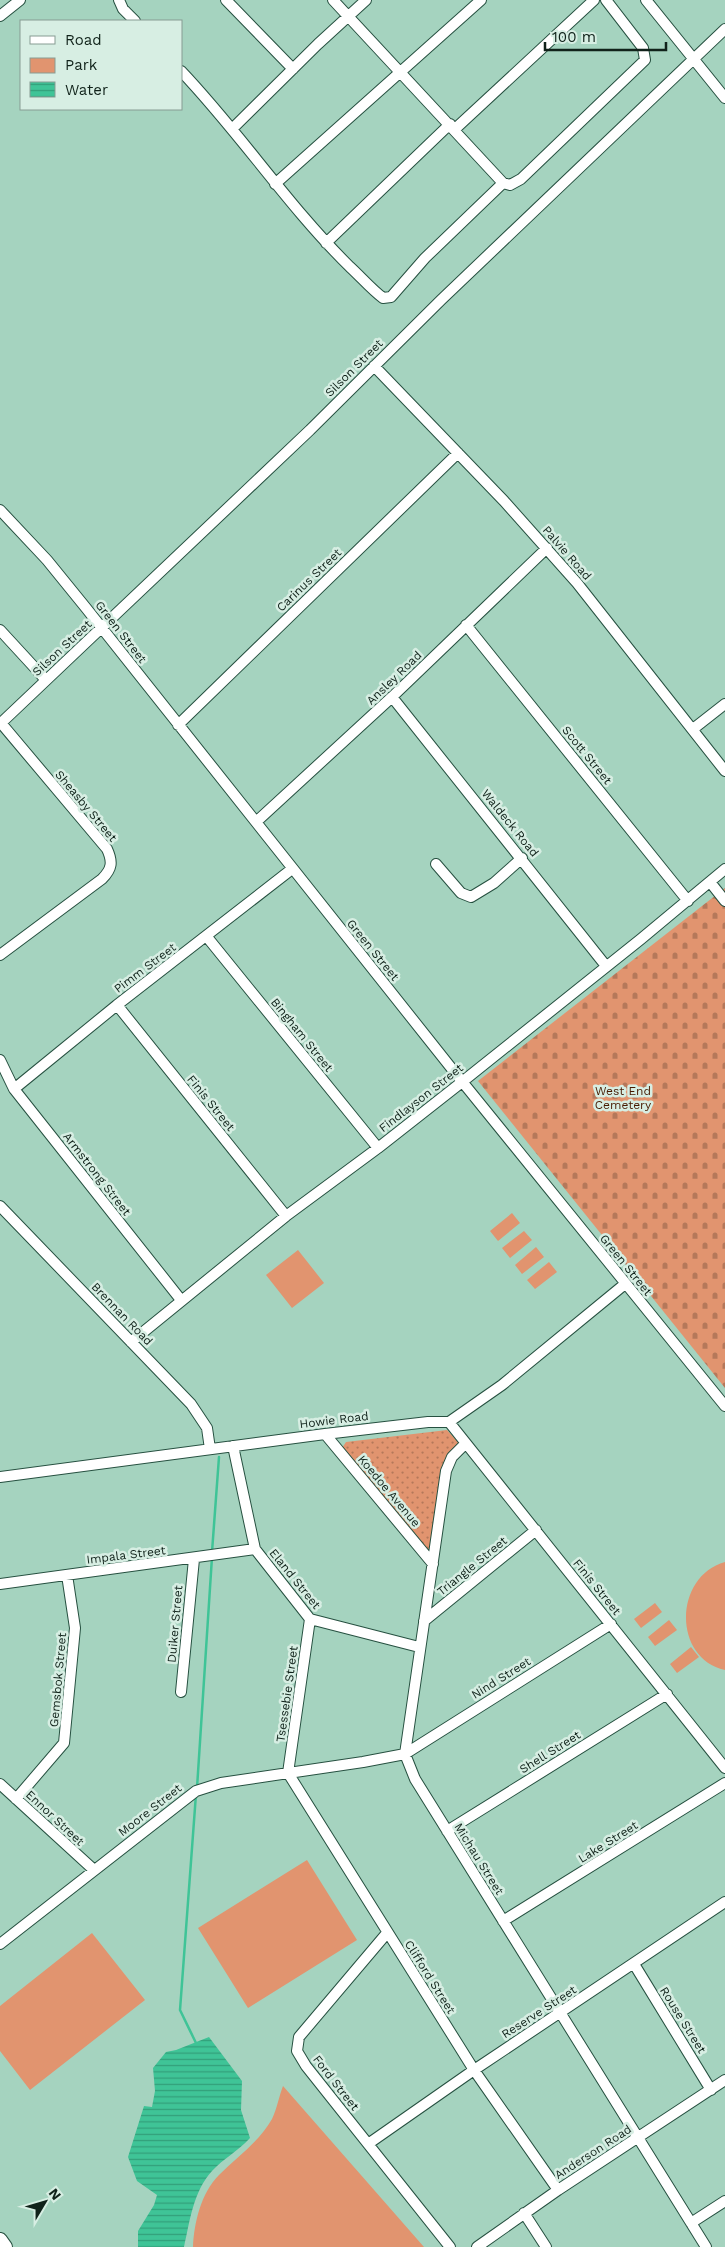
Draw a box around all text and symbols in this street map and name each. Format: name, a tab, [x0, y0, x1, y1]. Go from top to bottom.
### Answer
legend	[20, 20, 182, 110]
scale bar	[545, 20, 666, 52]
text: 100 m	[552, 28, 596, 46]
text: Road	[65, 31, 102, 49]
text: Park	[65, 56, 98, 74]
text: Water	[65, 81, 108, 99]
street label: Silson Street	[322, 336, 386, 400]
street label: Palvie Road	[540, 523, 594, 583]
street label: Carinus Street	[274, 546, 344, 614]
street label: Green Street	[92, 598, 150, 666]
street label: Silson Street	[30, 617, 94, 679]
street label: Ansley Road	[364, 648, 424, 708]
street label: Scott Street	[559, 723, 615, 787]
street label: Sheasby Street	[52, 768, 120, 844]
street label: Waldeck Road	[479, 786, 541, 860]
street label: Green Street	[344, 916, 402, 984]
street label: Pimm Street	[111, 940, 179, 996]
street label: Bingham Street	[268, 995, 336, 1075]
street label: Findlayson Street	[376, 1061, 466, 1135]
street label: Finis Street	[184, 1072, 238, 1134]
park label: West End Cemetery	[595, 1084, 652, 1112]
street label: Armstrong Street	[60, 1130, 134, 1218]
street label: Green Street	[597, 1231, 655, 1299]
street label: Brennan Road	[89, 1280, 155, 1348]
street label: Howie Road	[299, 1409, 369, 1431]
street label: Koedoe Avenue	[355, 1452, 423, 1530]
street label: Triangle Street	[434, 1534, 510, 1598]
street label: Impala Street	[86, 1543, 166, 1567]
street label: Eland Street	[266, 1546, 324, 1612]
street label: Finis Street	[570, 1556, 624, 1618]
street label: Duiker Street	[165, 1585, 185, 1663]
street label: Gemsbok Street	[47, 1632, 69, 1728]
street label: Tsessebie Street	[273, 1645, 301, 1743]
street label: Nind Street	[469, 1654, 533, 1702]
street label: Shell Street	[517, 1728, 583, 1776]
street label: Moore Street	[116, 1781, 184, 1839]
street label: Ennor Street	[23, 1787, 87, 1849]
street label: Lake Street	[576, 1818, 640, 1866]
street label: Michau Street	[451, 1821, 507, 1897]
street label: Clifford Street	[402, 1938, 458, 2016]
street label: Reserve Street	[499, 1983, 579, 2041]
street label: Rouse Street	[657, 1984, 709, 2056]
street label: Ford Street	[310, 2053, 362, 2113]
street label: Anderson Road	[552, 2122, 634, 2182]
north arrow	[20, 2177, 70, 2227]
text: N	[46, 2185, 65, 2203]

